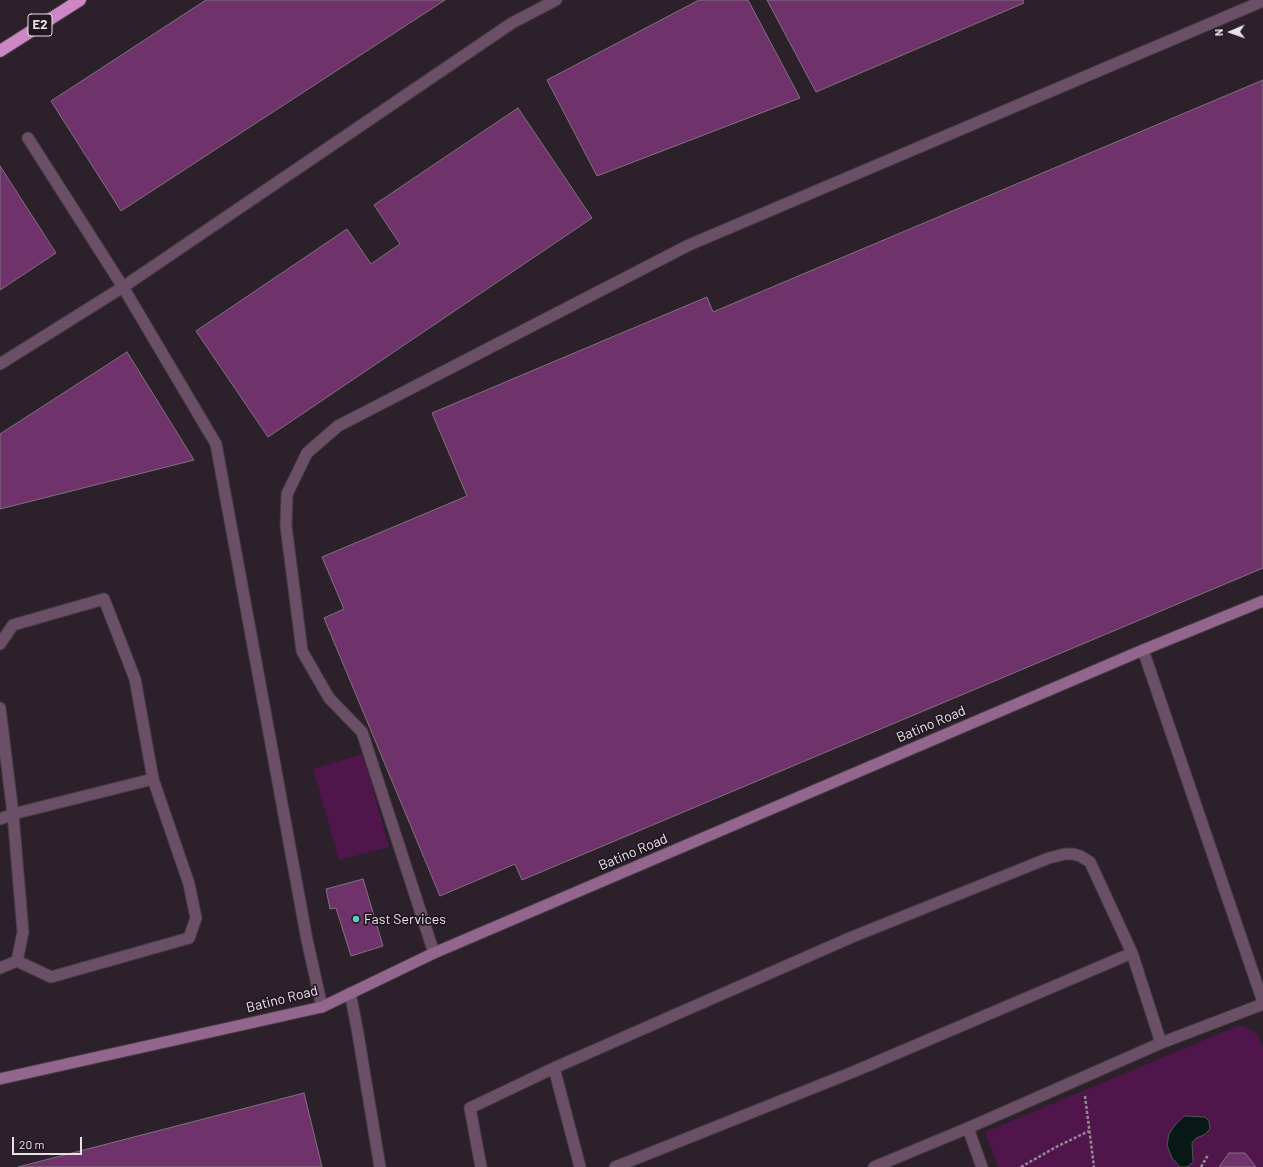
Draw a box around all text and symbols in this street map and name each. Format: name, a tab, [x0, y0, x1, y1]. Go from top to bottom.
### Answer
north arrow	[1211, 12, 1251, 52]
road number: E2	[28, 14, 52, 36]
text: N	[1212, 29, 1225, 36]
street label: Batino Road	[894, 702, 968, 746]
street label: Batino Road	[596, 830, 670, 874]
place label: Fast Services	[364, 911, 446, 927]
marker: Fast Services	[351, 914, 361, 924]
street label: Batino Road	[244, 982, 320, 1016]
scale bar	[14, 1129, 84, 1155]
text: 20 m	[19, 1137, 45, 1151]

